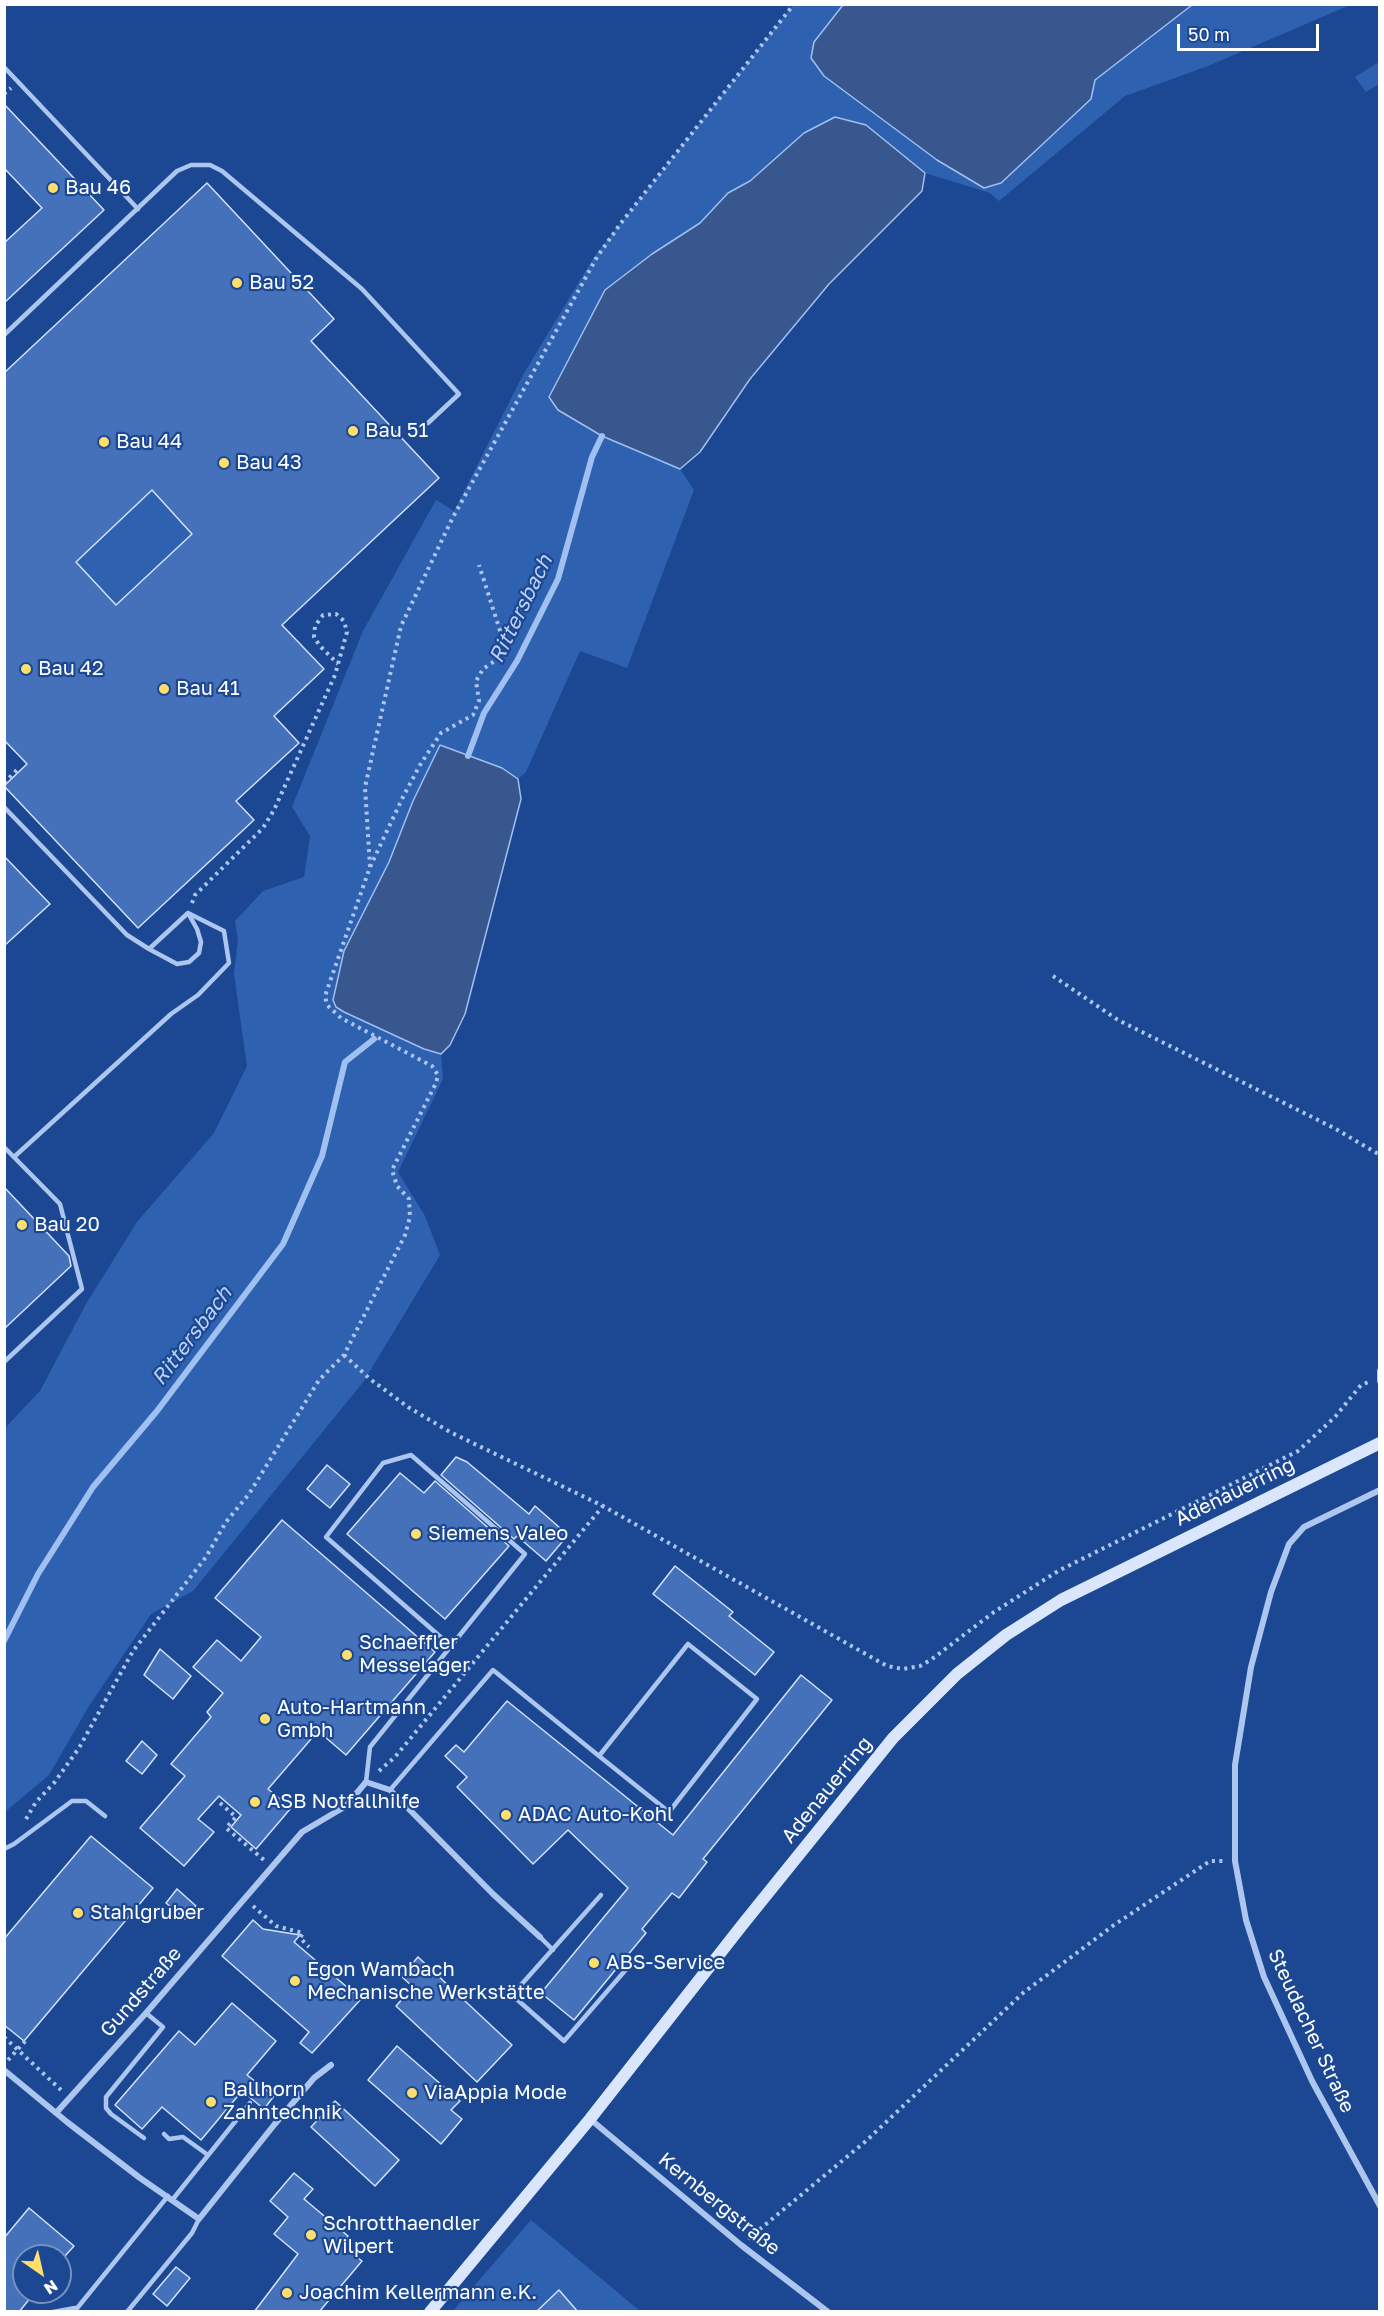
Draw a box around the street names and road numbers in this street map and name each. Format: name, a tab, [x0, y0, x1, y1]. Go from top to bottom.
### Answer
street label: Adenauerring	[1171, 1453, 1299, 1531]
street label: Adenauerring	[777, 1732, 877, 1848]
street label: Gundstraße	[95, 1942, 187, 2042]
street label: Steudacher Straße	[1263, 1945, 1359, 2117]
street label: Kernbergstraße	[653, 2148, 785, 2260]

